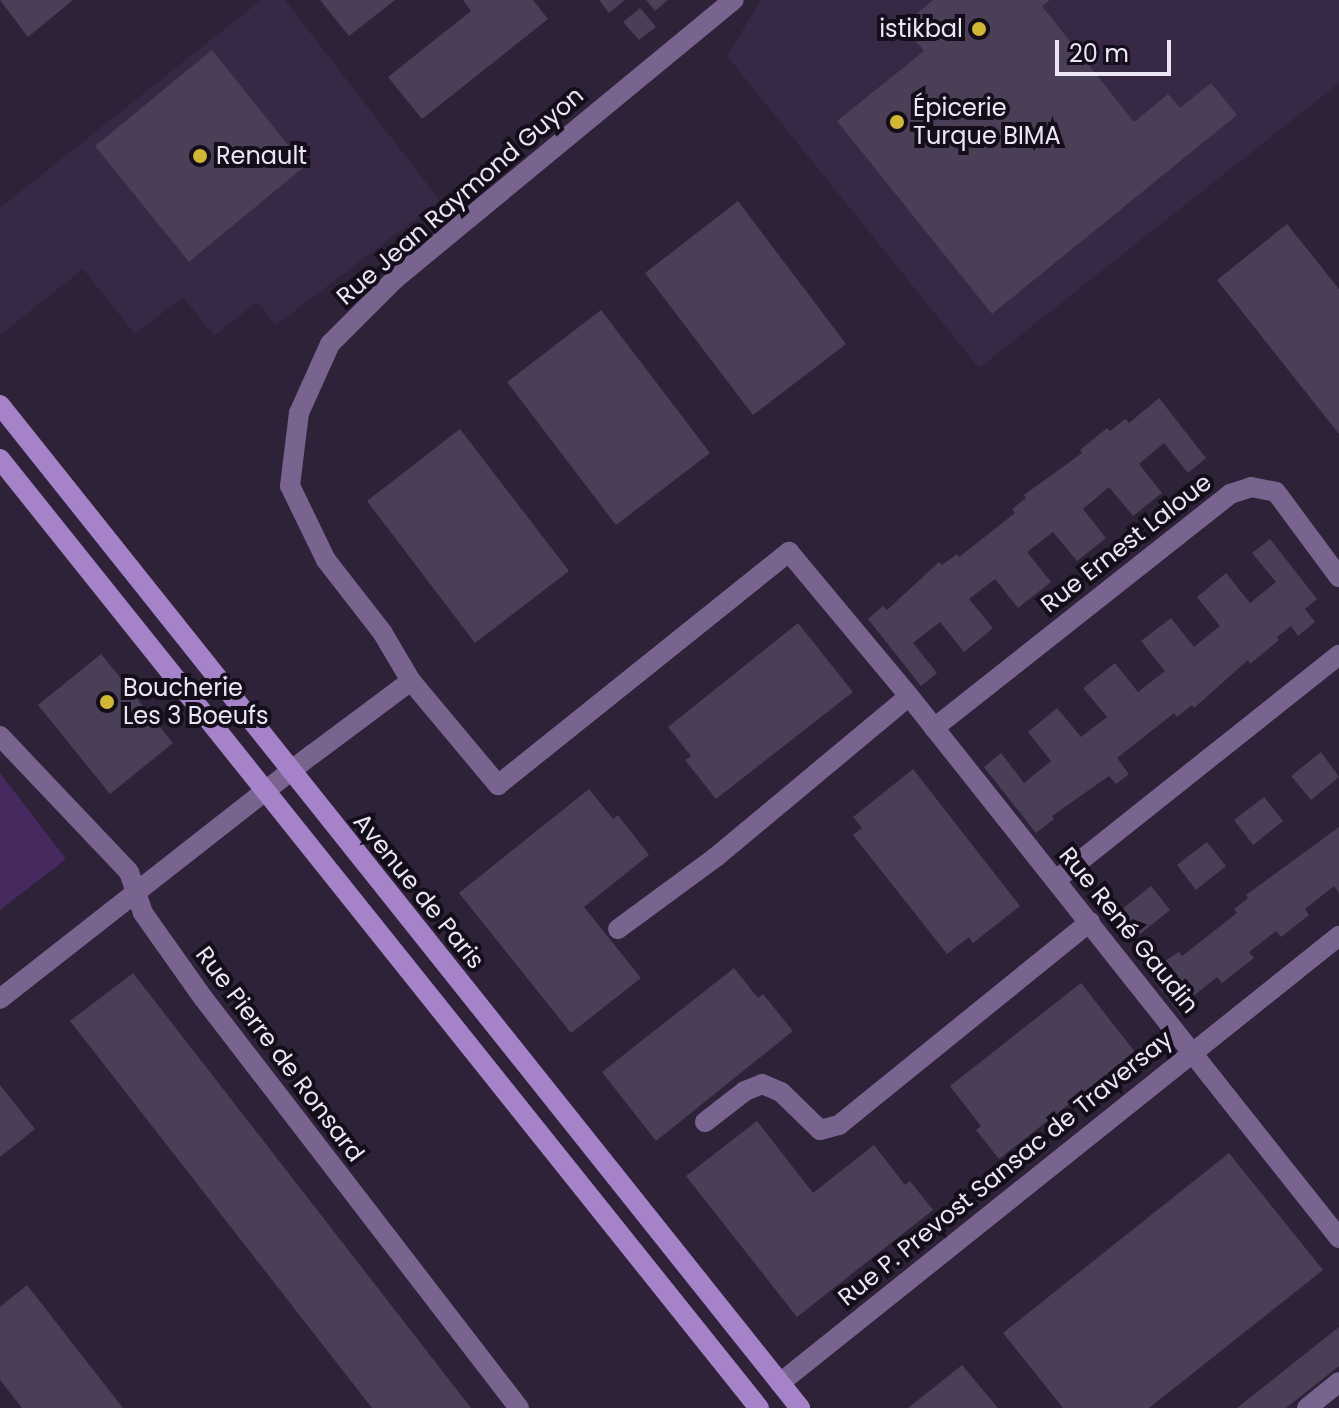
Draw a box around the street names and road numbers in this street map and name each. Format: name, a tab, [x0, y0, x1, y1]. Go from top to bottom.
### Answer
street label: Rue Jean Raymond Guyon	[331, 81, 589, 311]
street label: Rue Ernest Laloue	[1035, 467, 1217, 619]
street label: Avenue de Paris	[348, 808, 490, 974]
street label: Rue René Gaudin	[1053, 841, 1205, 1019]
street label: Rue Pierre de Ronsard	[190, 941, 370, 1167]
street label: Rue P. Prevost Sansac de Traversay	[832, 1024, 1178, 1312]

